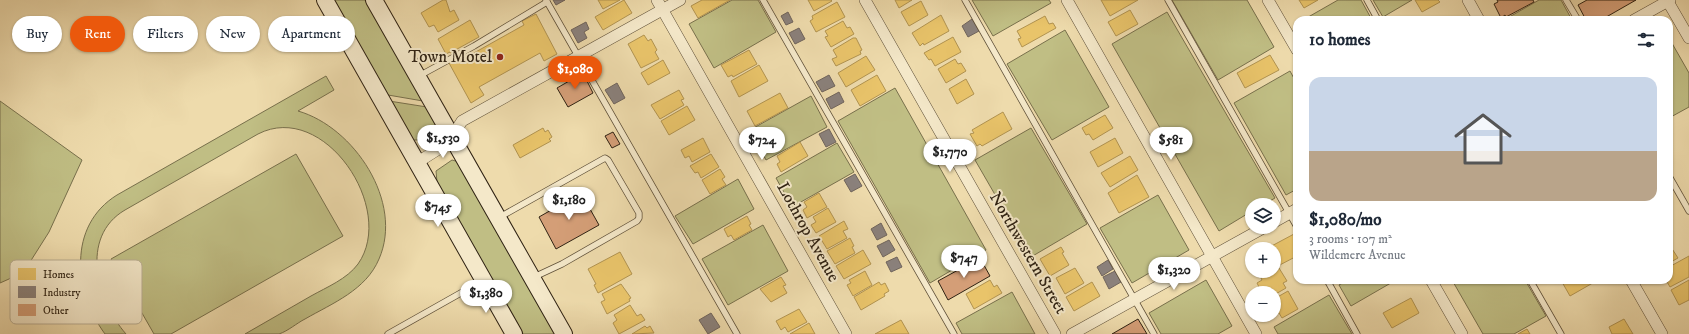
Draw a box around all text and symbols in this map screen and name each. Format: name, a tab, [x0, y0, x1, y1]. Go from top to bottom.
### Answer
chip: Buy	[12, 16, 62, 52]
chip: Rent	[70, 16, 125, 52]
chip: Filters	[133, 16, 198, 52]
chip: New	[206, 16, 260, 52]
chip: Apartment	[268, 16, 355, 52]
text: 10 homes	[1309, 29, 1371, 51]
icon: filters	[1635, 29, 1657, 51]
place label: Town Motel	[408, 46, 492, 68]
marker: Town Motel	[495, 52, 505, 62]
pin: $1,080	[542, 56, 608, 90]
text: $1,080	[557, 61, 593, 77]
icon: home	[1447, 103, 1519, 175]
pin: $1,530	[410, 125, 476, 159]
pin: $724	[738, 127, 786, 161]
pin: $581	[1147, 127, 1195, 161]
text: $1,530	[426, 130, 460, 146]
text: $724	[748, 132, 776, 148]
text: $581	[1159, 132, 1183, 148]
pin: $1,770	[917, 139, 983, 173]
text: $1,770	[932, 144, 968, 160]
street label: Lothrop Avenue	[772, 178, 844, 286]
pin: $1,180	[536, 187, 602, 221]
street label: Northwestern Street	[984, 188, 1072, 319]
text: $1,180	[552, 192, 586, 208]
pin: $745	[414, 194, 462, 228]
map controls	[1245, 198, 1281, 322]
button: layers	[1245, 198, 1281, 234]
text: $745	[424, 199, 452, 215]
text: $1,080/mo	[1309, 209, 1382, 231]
text: 3 rooms · 107 m²	[1309, 231, 1392, 247]
button: +	[1245, 242, 1281, 278]
pin: $747	[940, 245, 988, 279]
text: Wildemere Avenue	[1309, 247, 1406, 263]
text: $747	[950, 250, 978, 266]
pin: $1,320	[1141, 257, 1207, 291]
legend	[10, 260, 142, 324]
text: $1,320	[1157, 262, 1191, 278]
text: Homes	[43, 268, 74, 282]
pin: $1,380	[453, 280, 519, 314]
text: $1,380	[469, 285, 503, 301]
text: Industry	[43, 286, 81, 300]
button: −	[1245, 286, 1281, 322]
text: Other	[43, 304, 70, 318]

